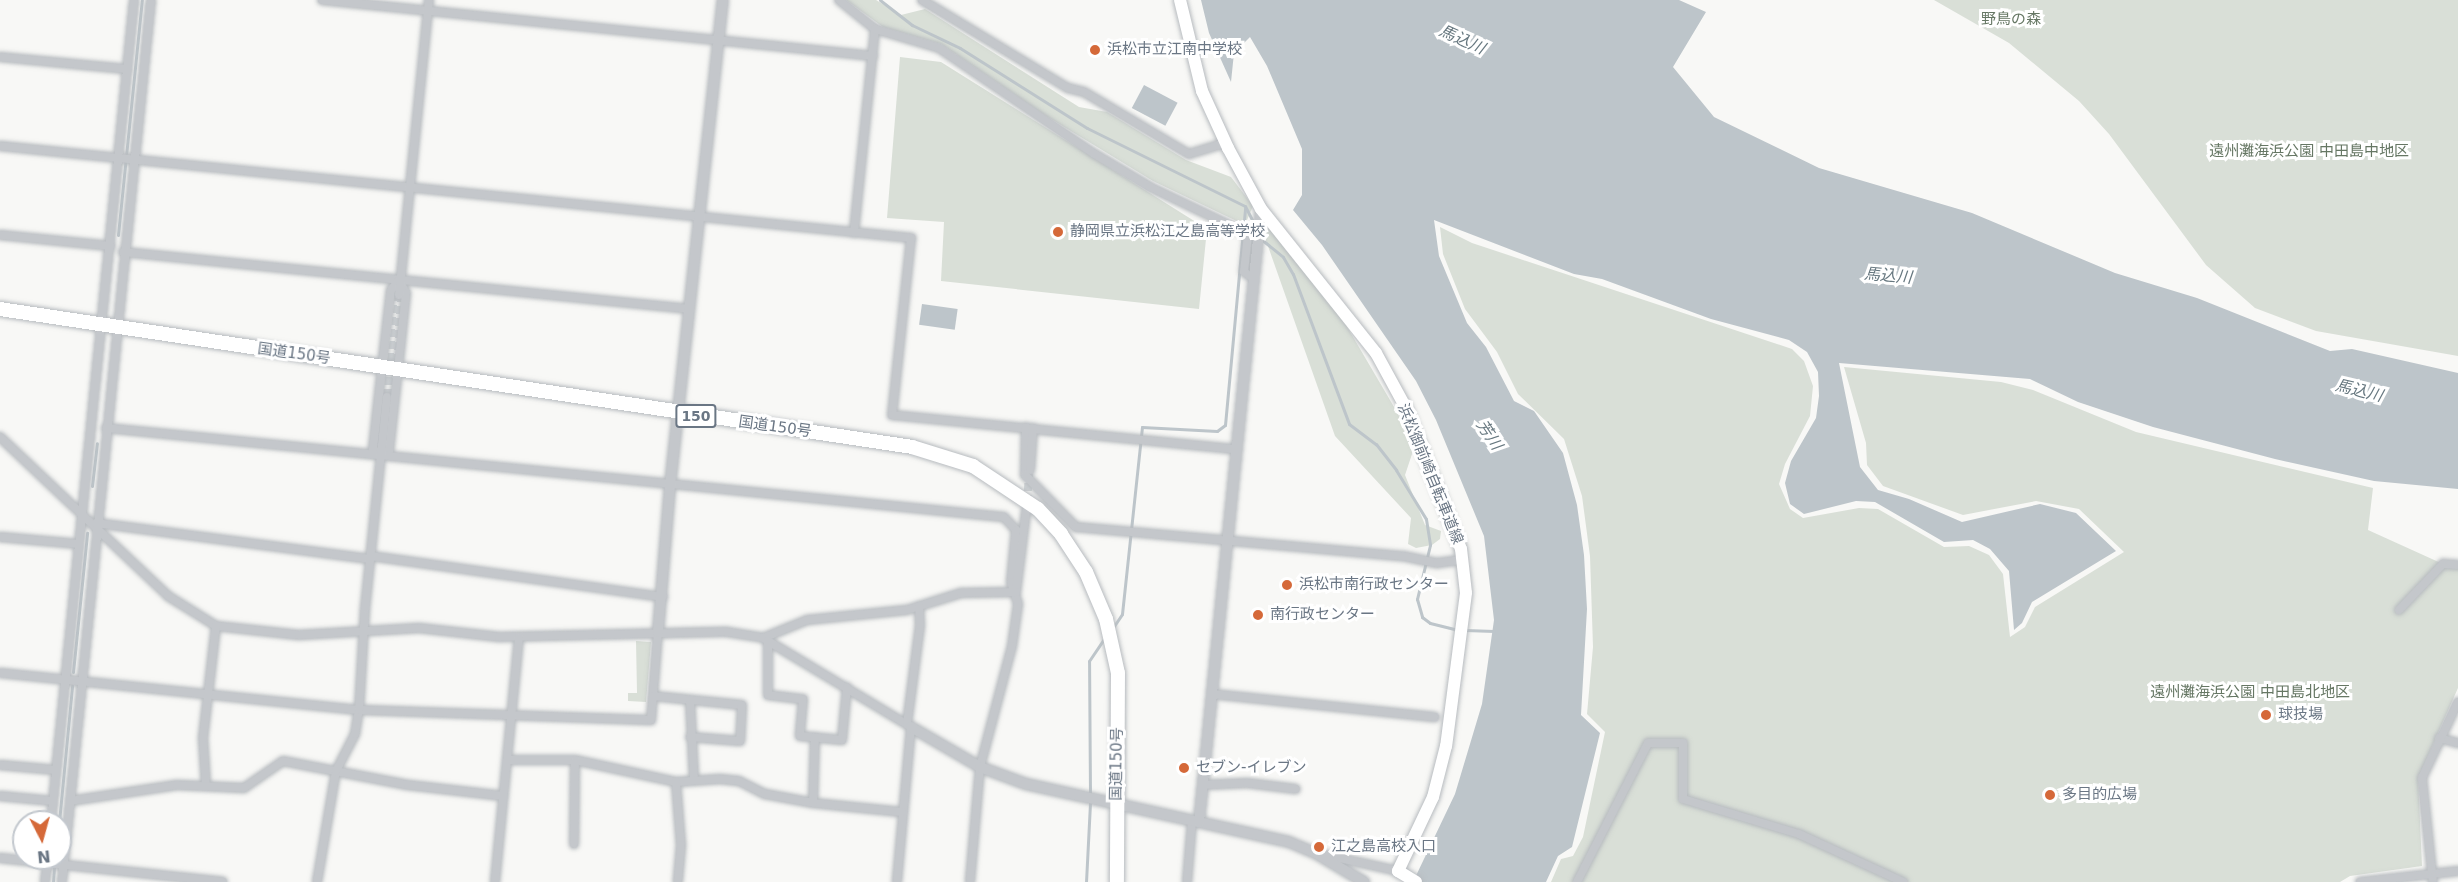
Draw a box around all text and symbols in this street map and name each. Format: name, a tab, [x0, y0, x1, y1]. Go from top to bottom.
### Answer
park label: 野鳥の森	[1981, 11, 2041, 29]
water label: 馬込川	[1436, 21, 1488, 59]
place label: 浜松市立江南中学校	[1107, 41, 1242, 59]
marker: 浜松市立江南中学校	[1088, 43, 1102, 57]
park label: 遠州灘海浜公園 中田島中地区	[2209, 143, 2409, 161]
place label: 静岡県立浜松江之島高等学校	[1070, 223, 1265, 241]
marker: 静岡県立浜松江之島高等学校	[1051, 225, 1065, 239]
water label: 馬込川	[1863, 264, 1913, 288]
street label: 国道150号	[256, 340, 332, 368]
water label: 馬込川	[2333, 376, 2385, 406]
street label: 浜松御前崎自転車道線	[1394, 401, 1466, 547]
road number: 150	[675, 405, 717, 427]
street label: 国道150号	[737, 413, 813, 441]
water label: 芳川	[1472, 416, 1506, 454]
place label: 浜松市南行政センター	[1299, 576, 1449, 594]
marker: 浜松市南行政センター	[1280, 578, 1294, 592]
place label: 南行政センター	[1270, 606, 1375, 624]
marker: 南行政センター	[1251, 608, 1265, 622]
park label: 遠州灘海浜公園 中田島北地区	[2150, 684, 2350, 702]
place label: 球技場	[2278, 706, 2323, 724]
marker: 球技場	[2259, 708, 2273, 722]
street label: 国道150号	[1107, 727, 1127, 801]
place label: セブン-イレブン	[1196, 759, 1306, 777]
marker: セブン-イレブン	[1177, 761, 1191, 775]
place label: 多目的広場	[2062, 786, 2137, 804]
marker: 多目的広場	[2043, 788, 2057, 802]
north arrow	[12, 810, 72, 870]
place label: 江之島高校入口	[1331, 838, 1436, 856]
marker: 江之島高校入口	[1312, 840, 1326, 854]
text: N	[36, 846, 51, 867]

